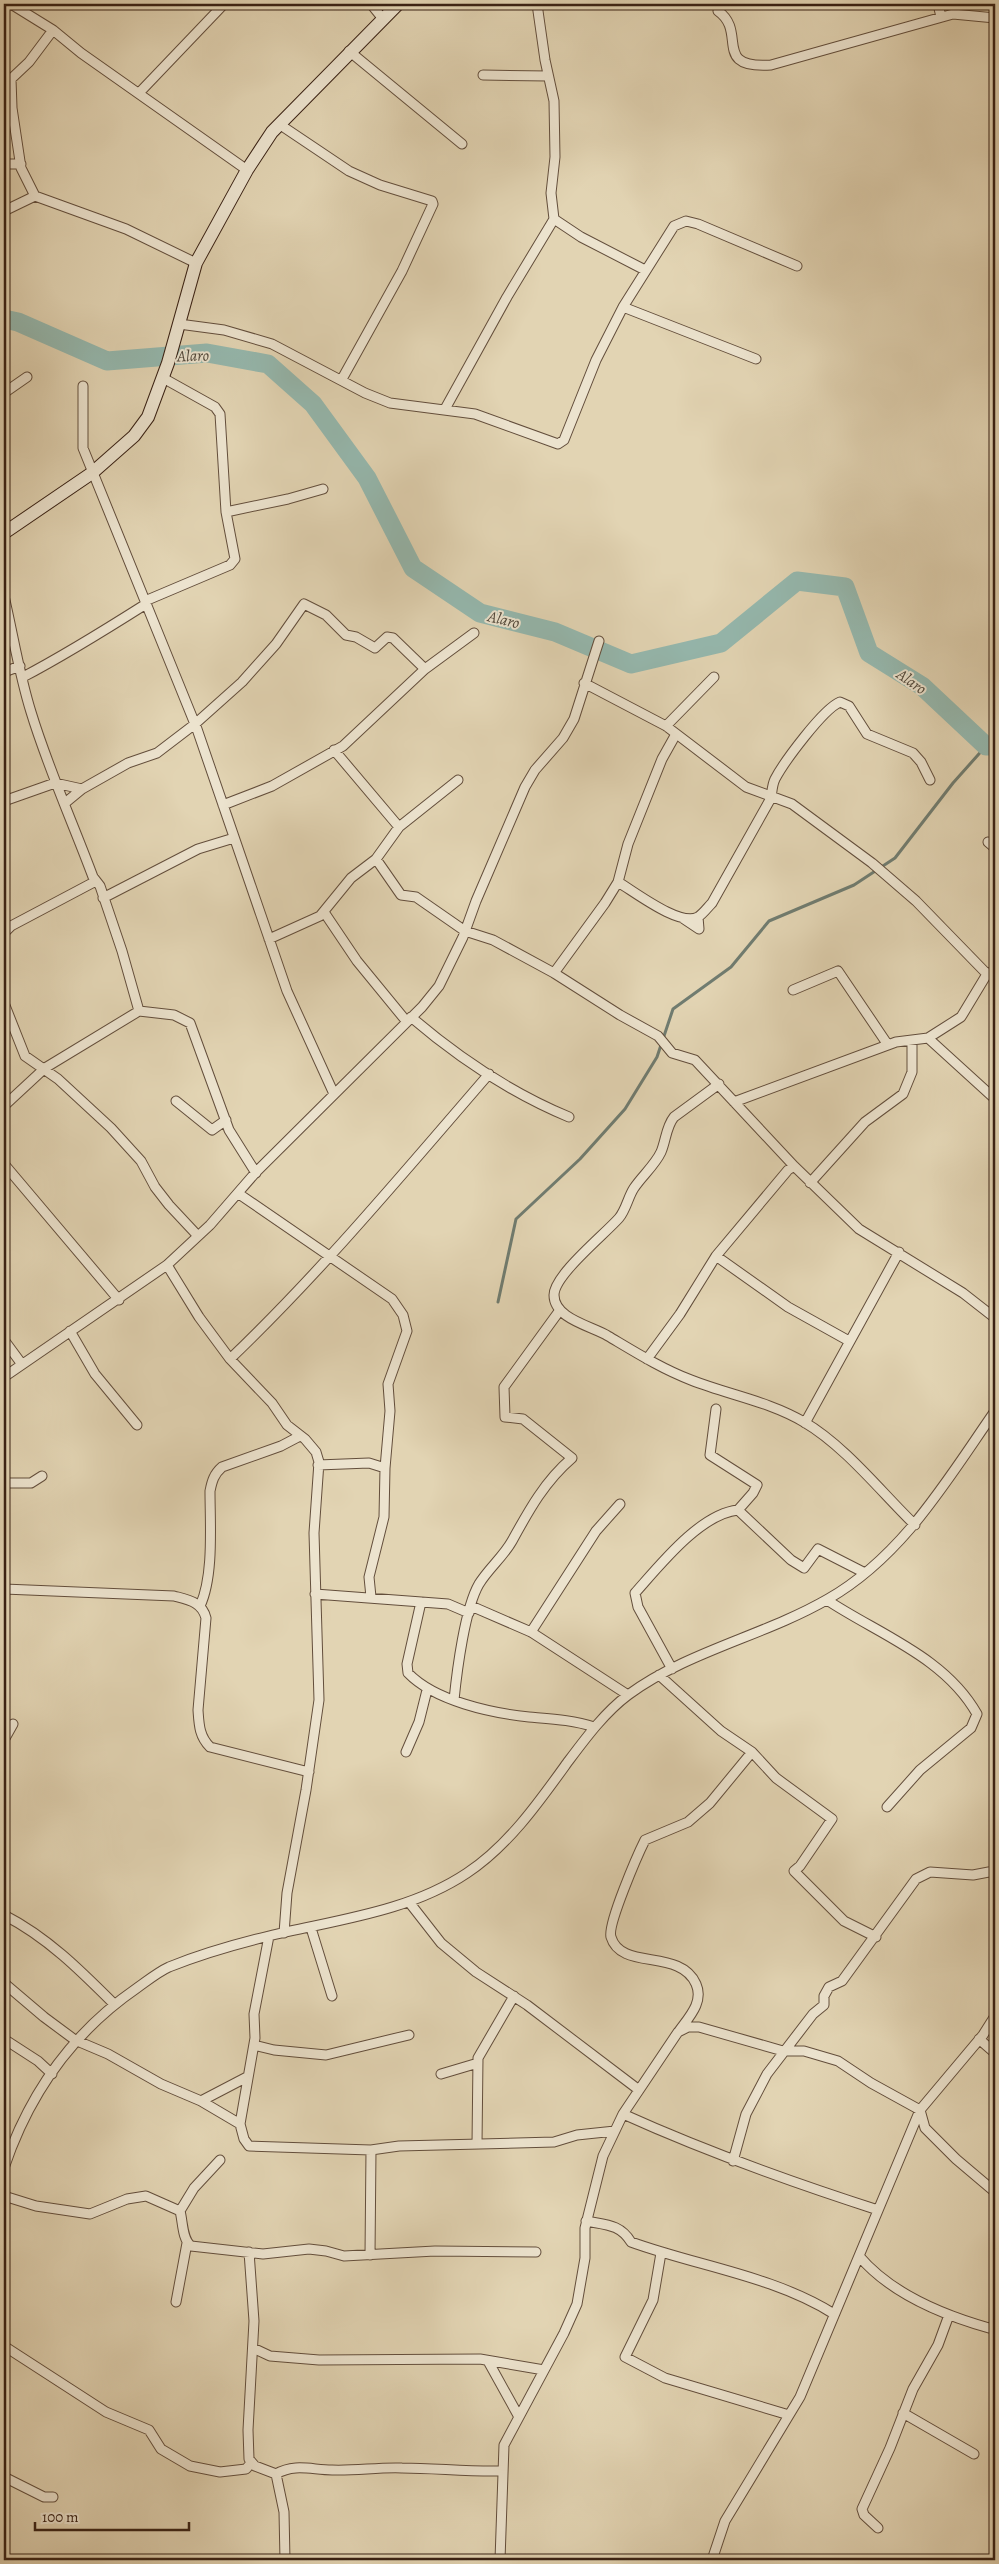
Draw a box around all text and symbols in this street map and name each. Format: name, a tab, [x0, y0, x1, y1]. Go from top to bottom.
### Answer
water label: Alaro	[176, 344, 209, 368]
water label: Alaro	[485, 605, 522, 634]
water label: Alaro	[891, 663, 931, 700]
scale bar	[35, 2499, 189, 2531]
text: 100 m	[42, 2507, 79, 2527]

